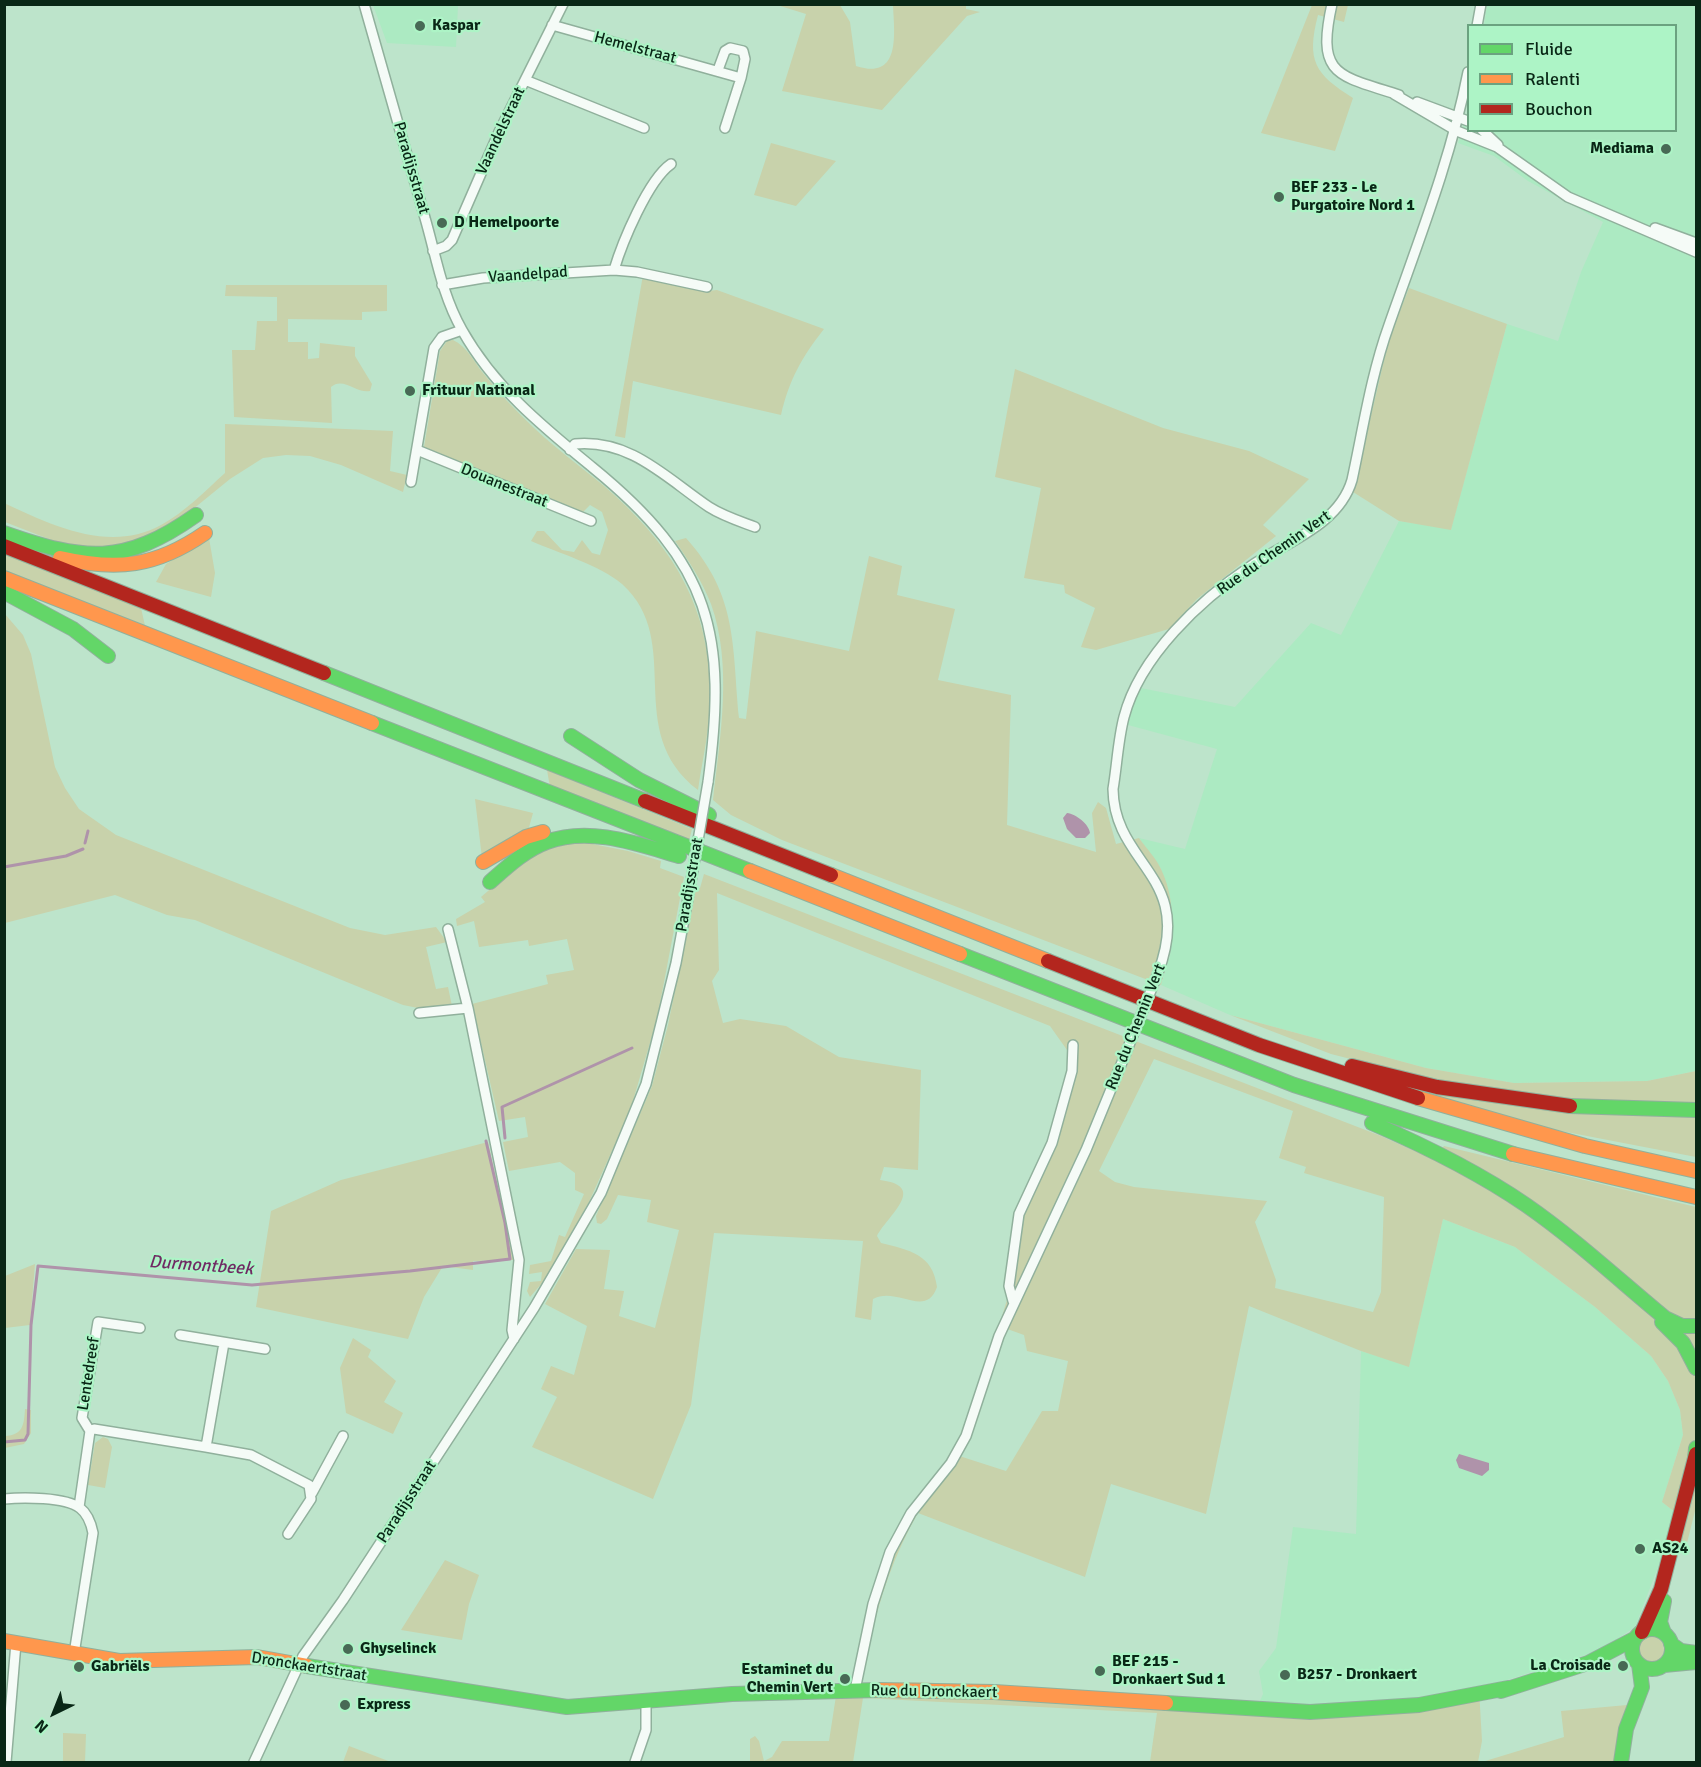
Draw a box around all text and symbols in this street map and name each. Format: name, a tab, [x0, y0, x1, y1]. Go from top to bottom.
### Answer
place label: Kaspar	[432, 16, 480, 36]
marker: Kaspar	[413, 19, 427, 33]
legend	[1467, 24, 1677, 132]
street label: Hemelstraat	[592, 28, 678, 68]
text: Fluide	[1525, 38, 1573, 60]
text: Ralenti	[1525, 68, 1580, 90]
street label: Vaandelstraat	[472, 84, 530, 178]
text: Bouchon	[1525, 98, 1593, 120]
street label: Paradijsstraat	[389, 120, 433, 216]
place label: Mediama	[1590, 139, 1654, 159]
marker: Mediama	[1659, 142, 1673, 156]
place label: BEF 233 - Le Purgatoire Nord 1	[1291, 178, 1415, 216]
marker: BEF 233 - Le Purgatoire Nord 1	[1272, 190, 1286, 204]
place label: D Hemelpoorte	[454, 213, 559, 233]
marker: D Hemelpoorte	[435, 216, 449, 230]
street label: Vaandelpad	[488, 263, 568, 287]
place label: Frituur National	[422, 381, 535, 401]
marker: Frituur National	[403, 384, 417, 398]
street label: Douanestraat	[458, 460, 550, 512]
street label: Rue du Chemin Vert	[1214, 507, 1334, 599]
street label: Paradijsstraat	[672, 837, 708, 933]
street label: Rue du Chemin Vert	[1102, 961, 1170, 1093]
water label: Durmontbeek	[148, 1252, 254, 1280]
street label: Lentedreef	[74, 1336, 104, 1412]
street label: Paradijsstraat	[373, 1457, 441, 1547]
place label: AS24	[1652, 1539, 1688, 1559]
marker: AS24	[1633, 1542, 1647, 1556]
place label: Ghyselinck	[360, 1639, 436, 1659]
marker: Ghyselinck	[341, 1642, 355, 1656]
street label: Dronckaertstraat	[250, 1648, 368, 1686]
place label: BEF 215 - Dronkaert Sud 1	[1112, 1652, 1225, 1690]
place label: La Croisade	[1530, 1656, 1611, 1676]
place label: Gabriëls	[91, 1657, 150, 1677]
marker: La Croisade	[1616, 1659, 1630, 1673]
marker: Gabriëls	[72, 1660, 86, 1674]
place label: Estaminet du Chemin Vert	[741, 1660, 833, 1698]
marker: BEF 215 - Dronkaert Sud 1	[1093, 1664, 1107, 1678]
place label: B257 - Dronkaert	[1297, 1665, 1417, 1685]
marker: B257 - Dronkaert	[1278, 1668, 1292, 1682]
marker: Estaminet du Chemin Vert	[838, 1672, 852, 1686]
street label: Rue du Dronckaert	[870, 1681, 998, 1703]
north arrow	[24, 1683, 84, 1743]
place label: Express	[357, 1695, 411, 1715]
marker: Express	[338, 1698, 352, 1712]
text: N	[31, 1715, 53, 1737]

